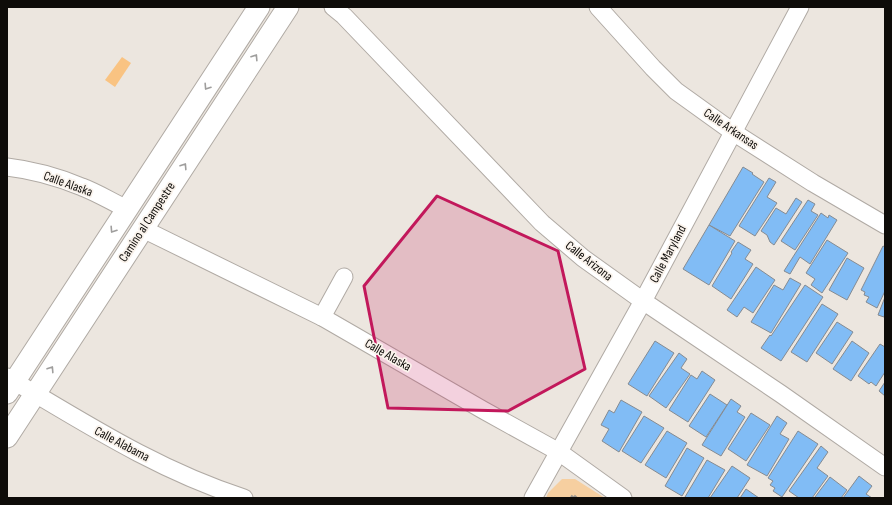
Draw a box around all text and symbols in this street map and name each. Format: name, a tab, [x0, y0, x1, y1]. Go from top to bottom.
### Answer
one-way arrow	[250, 54, 258, 61]
one-way arrow	[205, 82, 212, 89]
street label: Calle Arkansas	[701, 105, 762, 153]
one-way arrow	[179, 163, 187, 170]
street label: Calle Alaska	[41, 168, 95, 200]
street label: Camino al Campestre	[115, 179, 179, 265]
street label: Calle Maryland	[646, 222, 690, 286]
one-way arrow	[111, 226, 118, 233]
street label: Calle Arizona	[562, 238, 616, 284]
street label: Calle Alaska	[362, 335, 414, 375]
one-way arrow	[47, 366, 54, 373]
street label: Calle Alabama	[92, 423, 152, 465]

